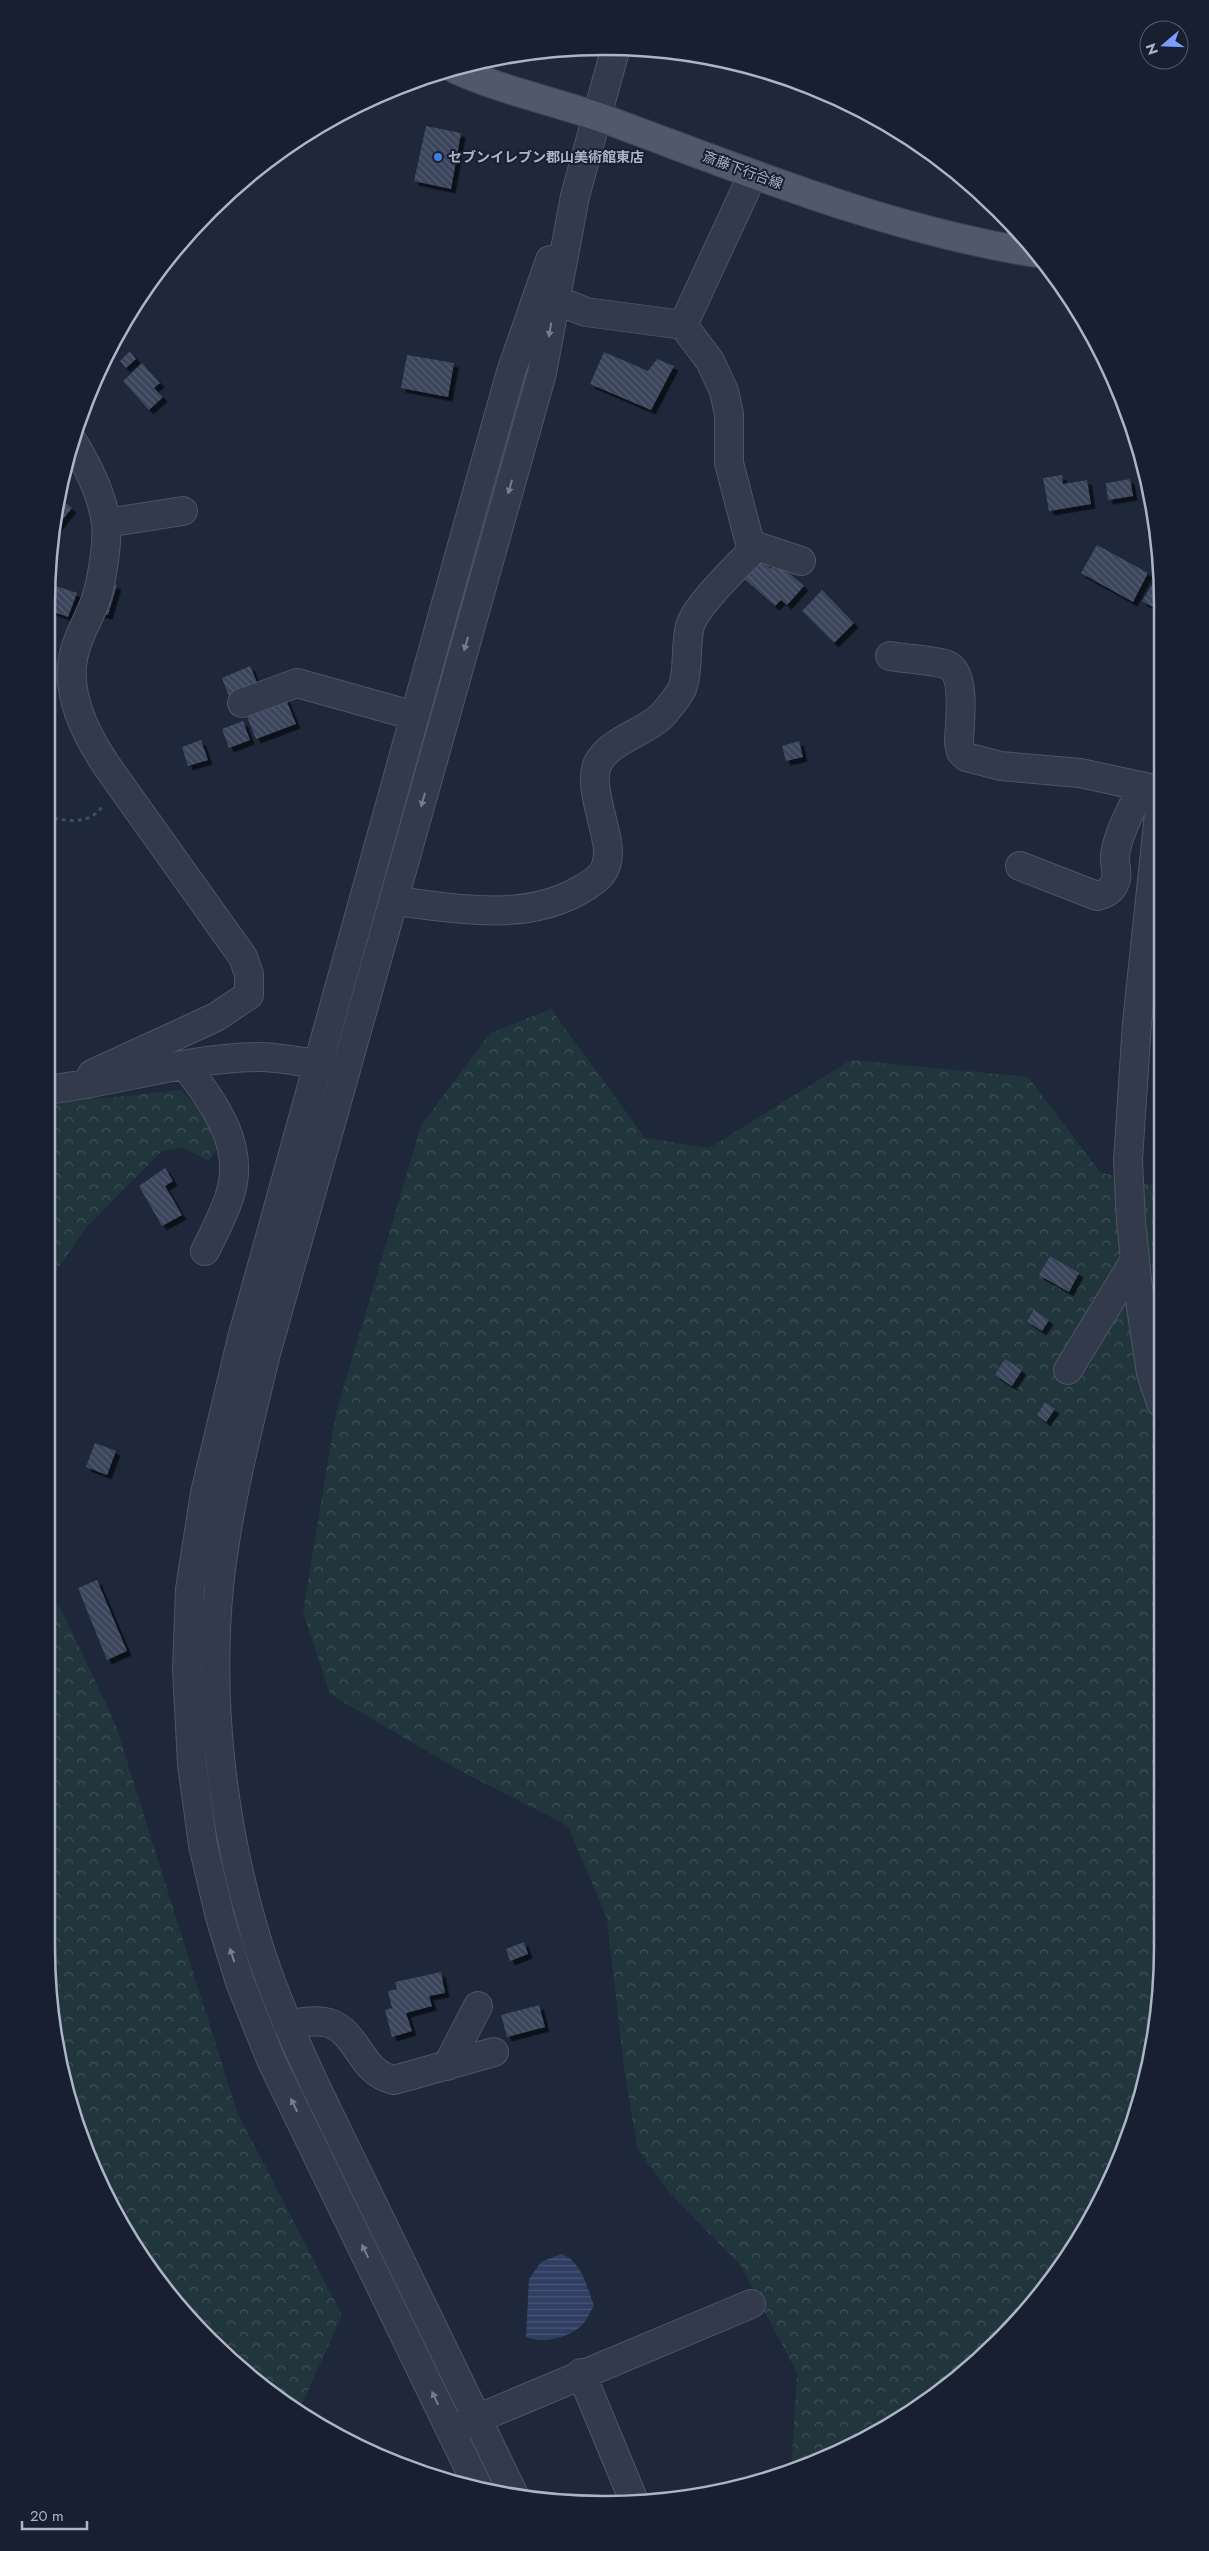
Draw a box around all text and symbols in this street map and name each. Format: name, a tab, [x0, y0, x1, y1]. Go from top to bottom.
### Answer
north arrow	[1139, 20, 1189, 70]
text: N	[1140, 41, 1163, 58]
street label: 斎藤下行合線	[700, 146, 786, 194]
place label: セブンイレブン郡山美術館東店	[448, 147, 644, 167]
marker: セブンイレブン郡山美術館東店	[432, 151, 444, 163]
one-way arrow	[546, 322, 554, 338]
one-way arrow	[506, 480, 514, 495]
one-way arrow	[462, 636, 470, 651]
one-way arrow	[418, 793, 426, 808]
one-way arrow	[228, 1948, 235, 1963]
one-way arrow	[290, 2098, 298, 2113]
one-way arrow	[361, 2244, 369, 2259]
one-way arrow	[431, 2391, 439, 2405]
scale bar	[22, 2498, 88, 2530]
text: 20 m	[30, 2505, 64, 2527]

